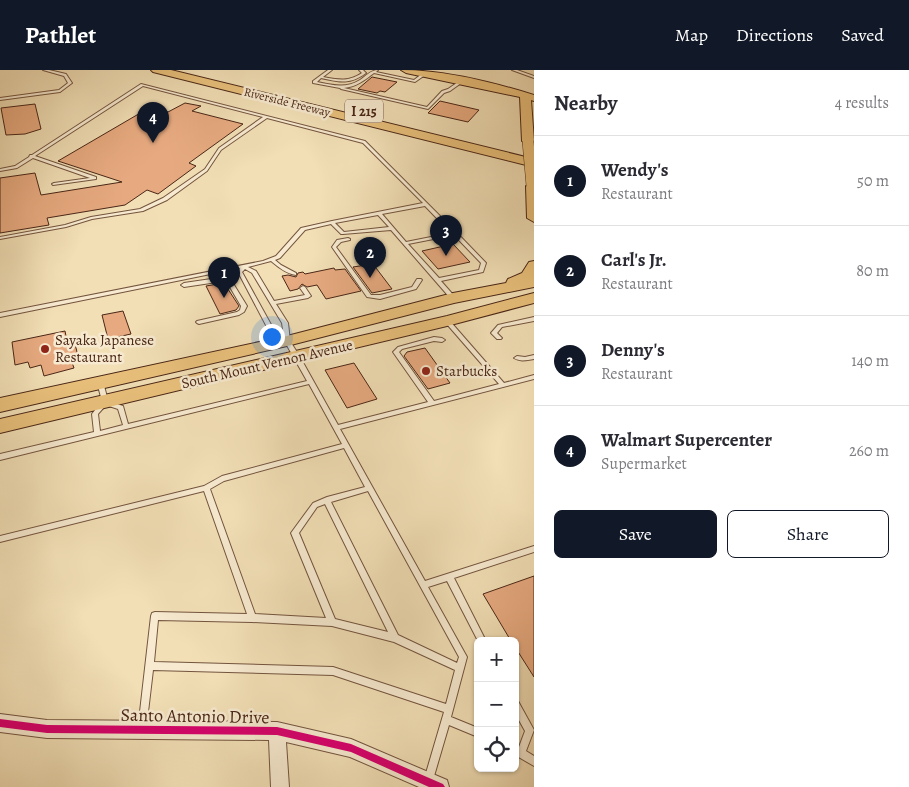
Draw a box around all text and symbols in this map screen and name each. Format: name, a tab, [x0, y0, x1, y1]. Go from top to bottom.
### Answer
text: Pathlet	[25, 19, 96, 51]
text: Map	[675, 23, 708, 47]
text: Directions	[736, 23, 813, 47]
text: Saved	[841, 23, 884, 47]
street label: Riverside Freeway	[242, 84, 332, 121]
text: Nearby	[554, 89, 617, 117]
text: 4 results	[835, 92, 889, 114]
road number: I 215	[345, 99, 383, 122]
pin: 4	[137, 102, 169, 143]
text: Wendy's	[601, 157, 669, 183]
text: 1	[567, 170, 573, 192]
text: 50 m	[857, 170, 889, 192]
text: Restaurant	[601, 183, 673, 205]
pin: 3	[430, 215, 462, 256]
pin: 2	[354, 237, 386, 278]
text: Carl's Jr.	[601, 247, 667, 273]
pin: 1	[208, 257, 240, 298]
text: 2	[566, 260, 574, 282]
text: 80 m	[856, 260, 889, 282]
text: Restaurant	[601, 273, 673, 295]
your location	[259, 324, 285, 350]
place label: Sayaka Japanese Restaurant	[55, 330, 154, 367]
street label: South Mount Vernon Avenue	[179, 334, 355, 393]
text: Denny's	[601, 337, 665, 363]
marker: Sayaka Japanese Restaurant	[39, 343, 51, 355]
text: 3	[567, 350, 573, 372]
text: 140 m	[851, 350, 889, 372]
place label: Starbucks	[436, 361, 497, 381]
text: Restaurant	[601, 363, 673, 385]
marker: Starbucks	[420, 365, 432, 377]
text: Walmart Supercenter	[601, 427, 772, 453]
text: 4	[566, 440, 574, 462]
text: 260 m	[849, 440, 889, 462]
text: Supermarket	[601, 453, 687, 475]
button: Save	[554, 510, 717, 558]
button: Share	[727, 510, 889, 558]
map controls	[474, 637, 519, 772]
button: +	[474, 637, 519, 682]
button: −	[474, 682, 519, 727]
street label: Santo Antonio Drive	[120, 703, 270, 729]
button: locate	[474, 727, 519, 772]

